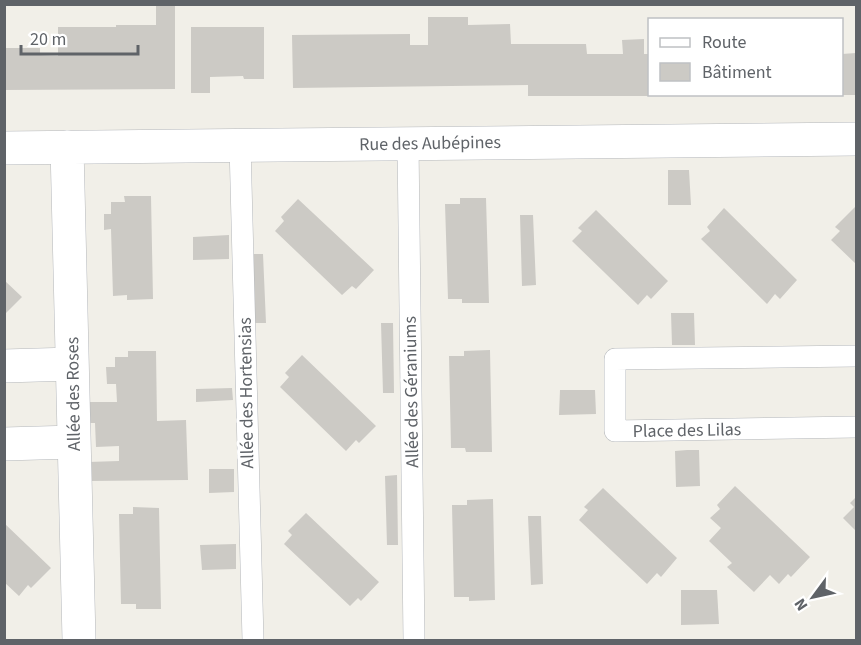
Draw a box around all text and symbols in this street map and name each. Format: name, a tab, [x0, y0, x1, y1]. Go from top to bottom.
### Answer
scale bar	[21, 18, 138, 56]
legend	[648, 18, 843, 96]
text: 20 m	[30, 27, 66, 52]
text: Route	[702, 30, 746, 55]
text: Bâtiment	[702, 60, 772, 85]
street label: Rue des Aubépines	[359, 130, 501, 157]
street label: Allée des Géraniums	[398, 316, 425, 468]
street label: Allée des Hortensias	[233, 317, 260, 469]
street label: Allée des Roses	[60, 337, 87, 451]
street label: Place des Lilas	[632, 417, 742, 444]
north arrow	[783, 567, 843, 627]
text: N	[789, 594, 813, 615]

